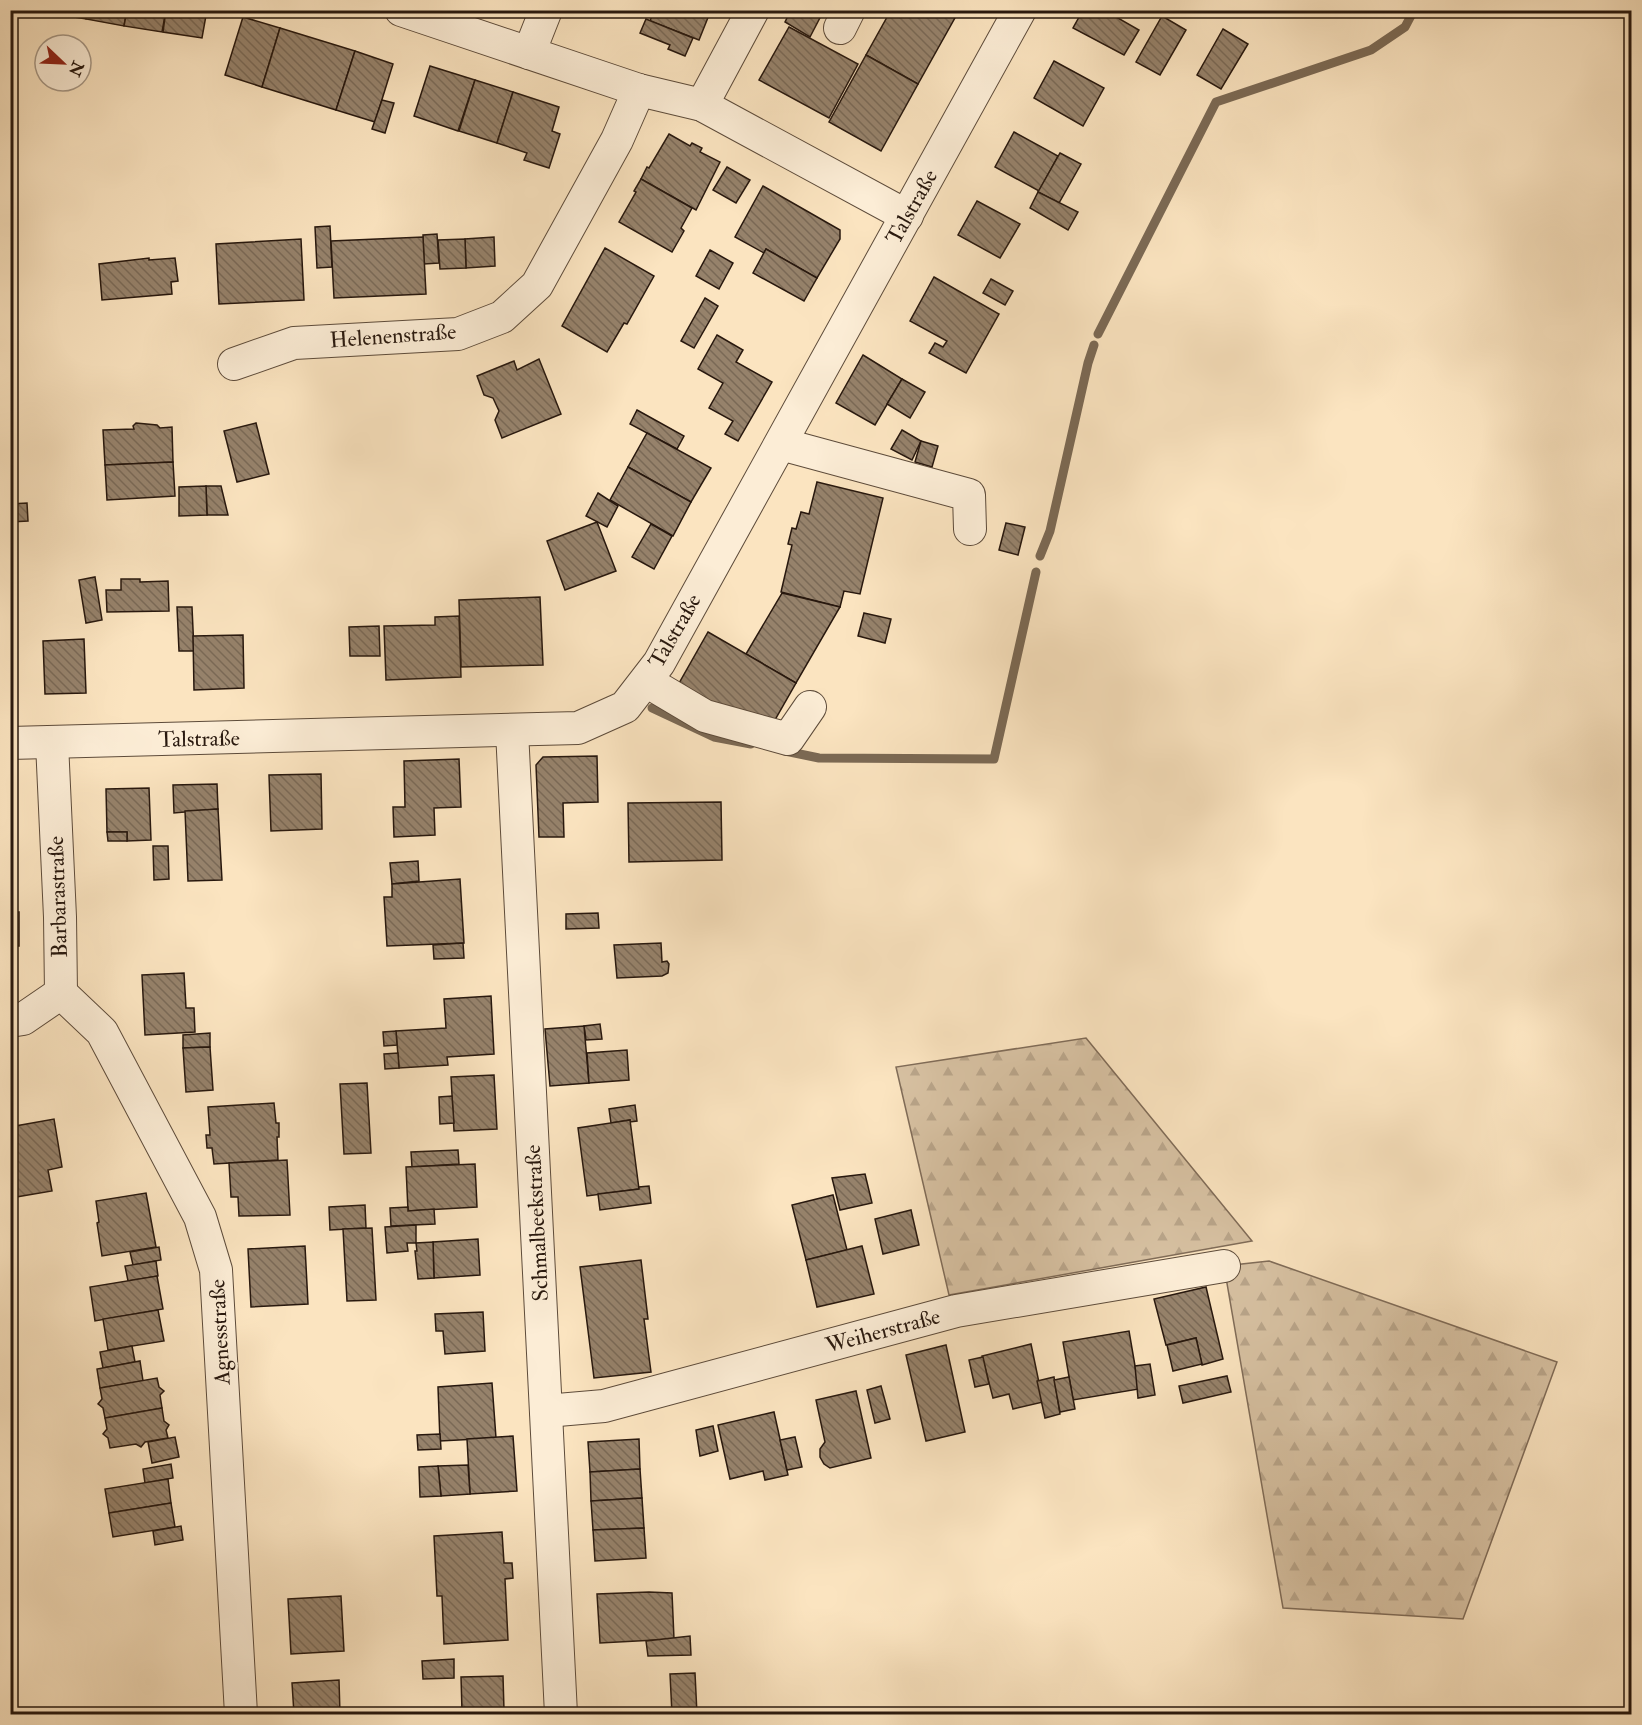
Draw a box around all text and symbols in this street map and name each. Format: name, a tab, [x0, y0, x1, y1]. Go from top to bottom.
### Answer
north arrow	[33, 33, 93, 93]
text: N	[64, 57, 88, 80]
street label: Talstraße	[880, 165, 944, 249]
street label: Helenenstraße	[329, 318, 457, 354]
street label: Talstraße	[642, 589, 708, 673]
street label: Talstraße	[158, 724, 240, 754]
street label: Barbarastraße	[42, 836, 74, 958]
street label: Schmalbeekstraße	[519, 1144, 555, 1302]
street label: Agnesstraße	[203, 1278, 237, 1387]
street label: Weiherstraße	[822, 1302, 943, 1360]

